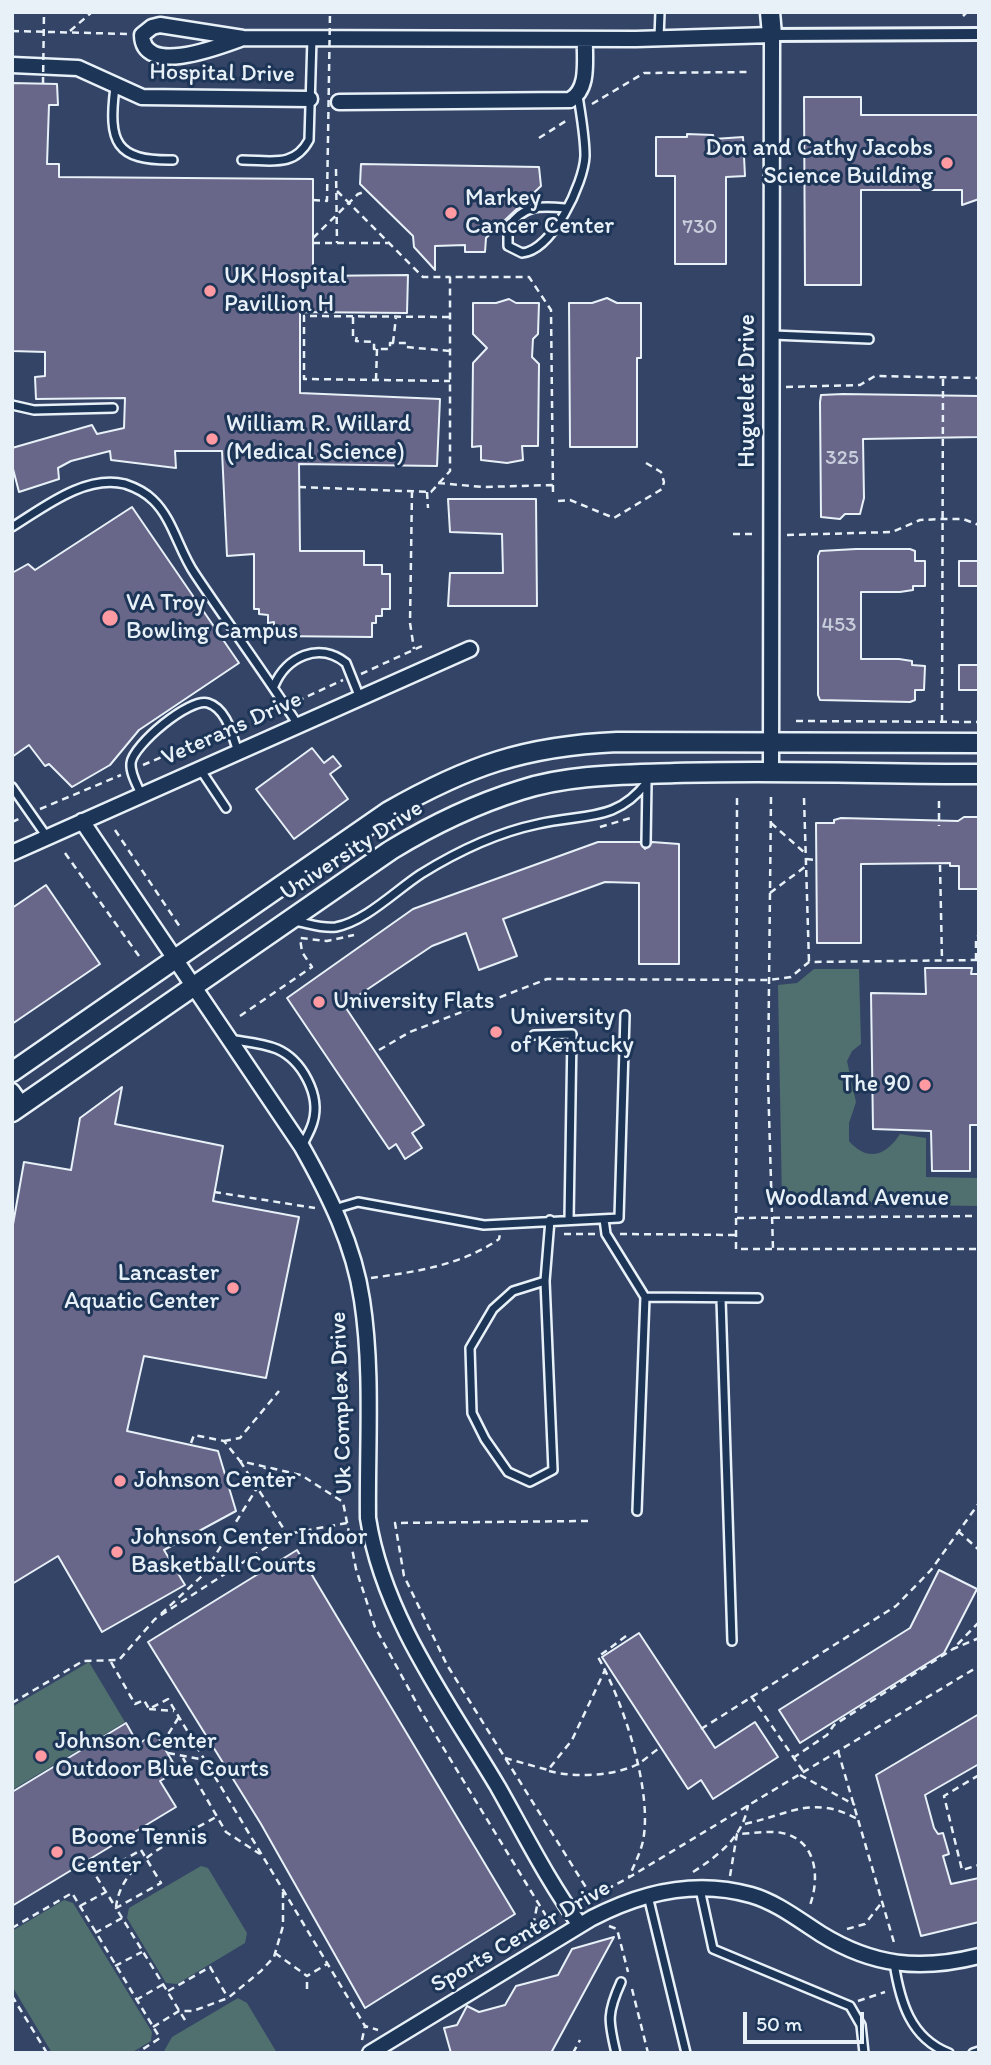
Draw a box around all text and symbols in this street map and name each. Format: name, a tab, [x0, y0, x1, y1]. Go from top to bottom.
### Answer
street label: Hospital Drive	[149, 58, 295, 90]
place label: Don and Cathy Jacobs Science Building	[705, 135, 933, 191]
marker: Don and Cathy Jacobs Science Building	[939, 155, 955, 171]
place label: Markey Cancer Center	[465, 185, 614, 241]
marker: Markey Cancer Center	[443, 205, 459, 221]
house number: 730	[683, 215, 717, 241]
place label: UK Hospital Pavillion H	[224, 263, 346, 319]
marker: UK Hospital Pavillion H	[202, 283, 218, 299]
street label: Huguelet Drive	[734, 314, 762, 468]
place label: William R. Willard (Medical Science)	[226, 411, 411, 467]
marker: William R. Willard (Medical Science)	[204, 431, 220, 447]
house number: 325	[825, 446, 859, 472]
place label: VA Troy Bowling Campus	[126, 590, 298, 646]
marker: VA Troy Bowling Campus	[100, 608, 120, 628]
house number: 453	[821, 613, 857, 639]
street label: Veterans Drive	[157, 685, 307, 773]
street label: University Drive	[275, 794, 429, 908]
place label: University Flats	[333, 988, 495, 1016]
marker: University Flats	[311, 994, 327, 1010]
place label: University of Kentucky	[510, 1004, 634, 1060]
marker: University of Kentucky	[488, 1024, 504, 1040]
place label: The 90	[840, 1071, 911, 1099]
marker: The 90	[917, 1077, 933, 1093]
street label: Woodland Avenue	[765, 1185, 949, 1213]
place label: Lancaster Aquatic Center	[64, 1260, 219, 1316]
marker: Lancaster Aquatic Center	[225, 1280, 241, 1296]
street label: Uk Complex Drive	[324, 1311, 360, 1495]
place label: Johnson Center	[134, 1467, 296, 1495]
marker: Johnson Center	[112, 1473, 128, 1489]
place label: Johnson Center Indoor Basketball Courts	[131, 1524, 367, 1580]
marker: Johnson Center Indoor Basketball Courts	[109, 1544, 125, 1560]
place label: Johnson Center Outdoor Blue Courts	[55, 1728, 269, 1784]
marker: Johnson Center Outdoor Blue Courts	[33, 1748, 49, 1764]
place label: Boone Tennis Center	[71, 1824, 207, 1880]
marker: Boone Tennis Center	[49, 1844, 65, 1860]
street label: Sports Center Drive	[426, 1874, 616, 2000]
scale bar	[746, 1998, 867, 2042]
text: 50 m	[756, 2011, 802, 2036]

